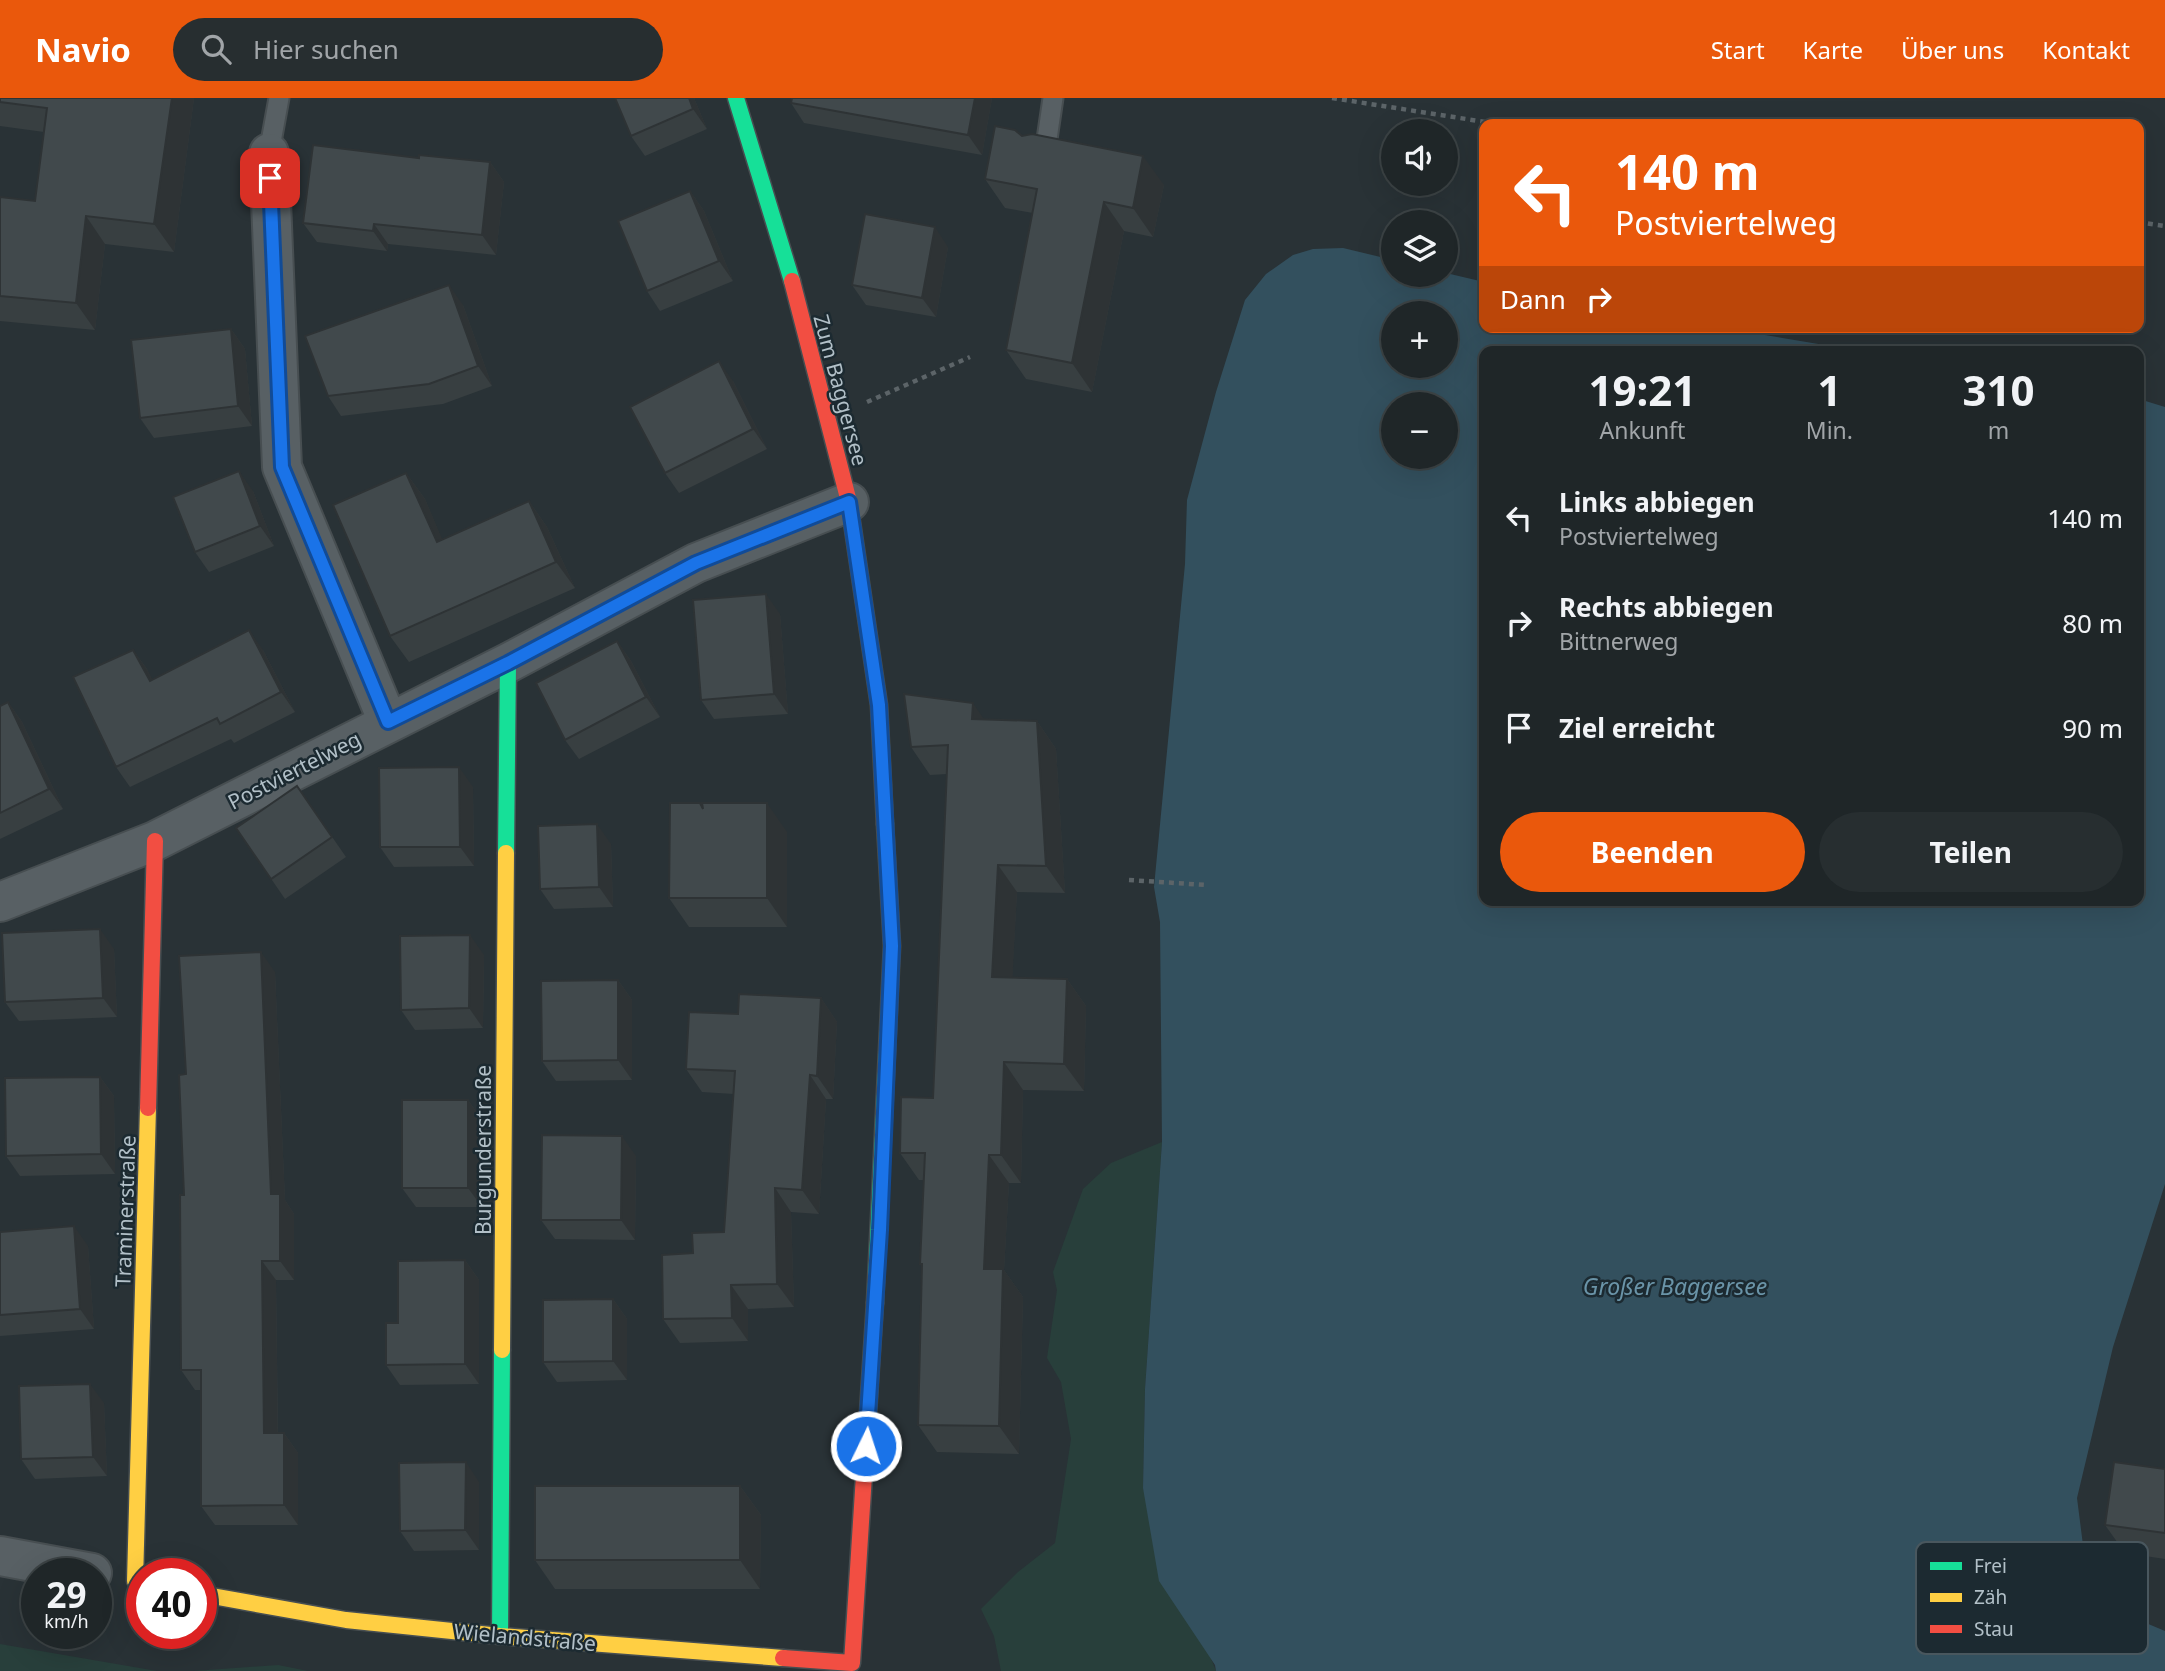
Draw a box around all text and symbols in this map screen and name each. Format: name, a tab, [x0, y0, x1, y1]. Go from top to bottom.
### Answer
search box	[173, 18, 663, 81]
text: Navio	[35, 27, 131, 72]
icon: search	[197, 30, 235, 68]
text: Hier suchen	[253, 31, 399, 67]
text: Start	[1711, 33, 1765, 66]
text: Karte	[1803, 33, 1863, 66]
text: Über uns	[1901, 33, 2004, 66]
text: Kontakt	[2042, 33, 2130, 66]
map controls	[1381, 119, 1458, 469]
button: sound	[1381, 119, 1458, 196]
text: 140 m	[1615, 138, 1760, 204]
icon: left	[1500, 147, 1591, 238]
pin	[240, 148, 300, 208]
icon: arrive	[251, 159, 289, 197]
text: Postviertelweg	[1615, 201, 1837, 244]
button: layers	[1381, 210, 1458, 287]
icon: right	[1580, 280, 1618, 318]
text: Dann	[1500, 281, 1566, 317]
button: +	[1381, 301, 1458, 378]
street label: Zum Baggersee	[807, 311, 875, 469]
text: 19:21	[1588, 361, 1696, 418]
text: 1	[1817, 361, 1841, 418]
text: 310	[1962, 361, 2035, 418]
button: −	[1381, 392, 1458, 469]
text: Ankunft	[1599, 414, 1685, 446]
text: Min.	[1806, 414, 1853, 446]
text: m	[1988, 414, 2009, 446]
text: Links abbiegen	[1559, 484, 1755, 520]
icon: left	[1500, 499, 1538, 537]
text: 140 m	[2047, 500, 2123, 536]
text: Postviertelweg	[1559, 520, 1719, 552]
text: Rechts abbiegen	[1559, 589, 1774, 625]
icon: right	[1500, 604, 1538, 642]
text: 80 m	[2062, 605, 2123, 641]
text: Bittnerweg	[1559, 625, 1678, 657]
icon: arrive	[1500, 709, 1538, 747]
text: Ziel erreicht	[1559, 710, 1715, 746]
text: 90 m	[2062, 710, 2123, 746]
street label: Postviertelweg	[223, 724, 365, 816]
button: Beenden	[1500, 812, 1805, 892]
button: Teilen	[1819, 812, 2123, 892]
street label: Burgunderstraße	[469, 1065, 497, 1235]
street label: Traminerstraße	[108, 1135, 142, 1287]
water label: Großer Baggersee	[1583, 1270, 1767, 1302]
position arrow	[829, 1409, 903, 1483]
legend	[1916, 1542, 2148, 1654]
text: Frei	[1974, 1553, 2007, 1579]
speed limit sign: 40	[126, 1558, 217, 1649]
text: 29	[46, 1571, 87, 1618]
text: Zäh	[1974, 1584, 2007, 1610]
text: km/h	[44, 1609, 89, 1633]
text: Stau	[1974, 1616, 2014, 1642]
street label: Wielandstraße	[453, 1617, 597, 1657]

